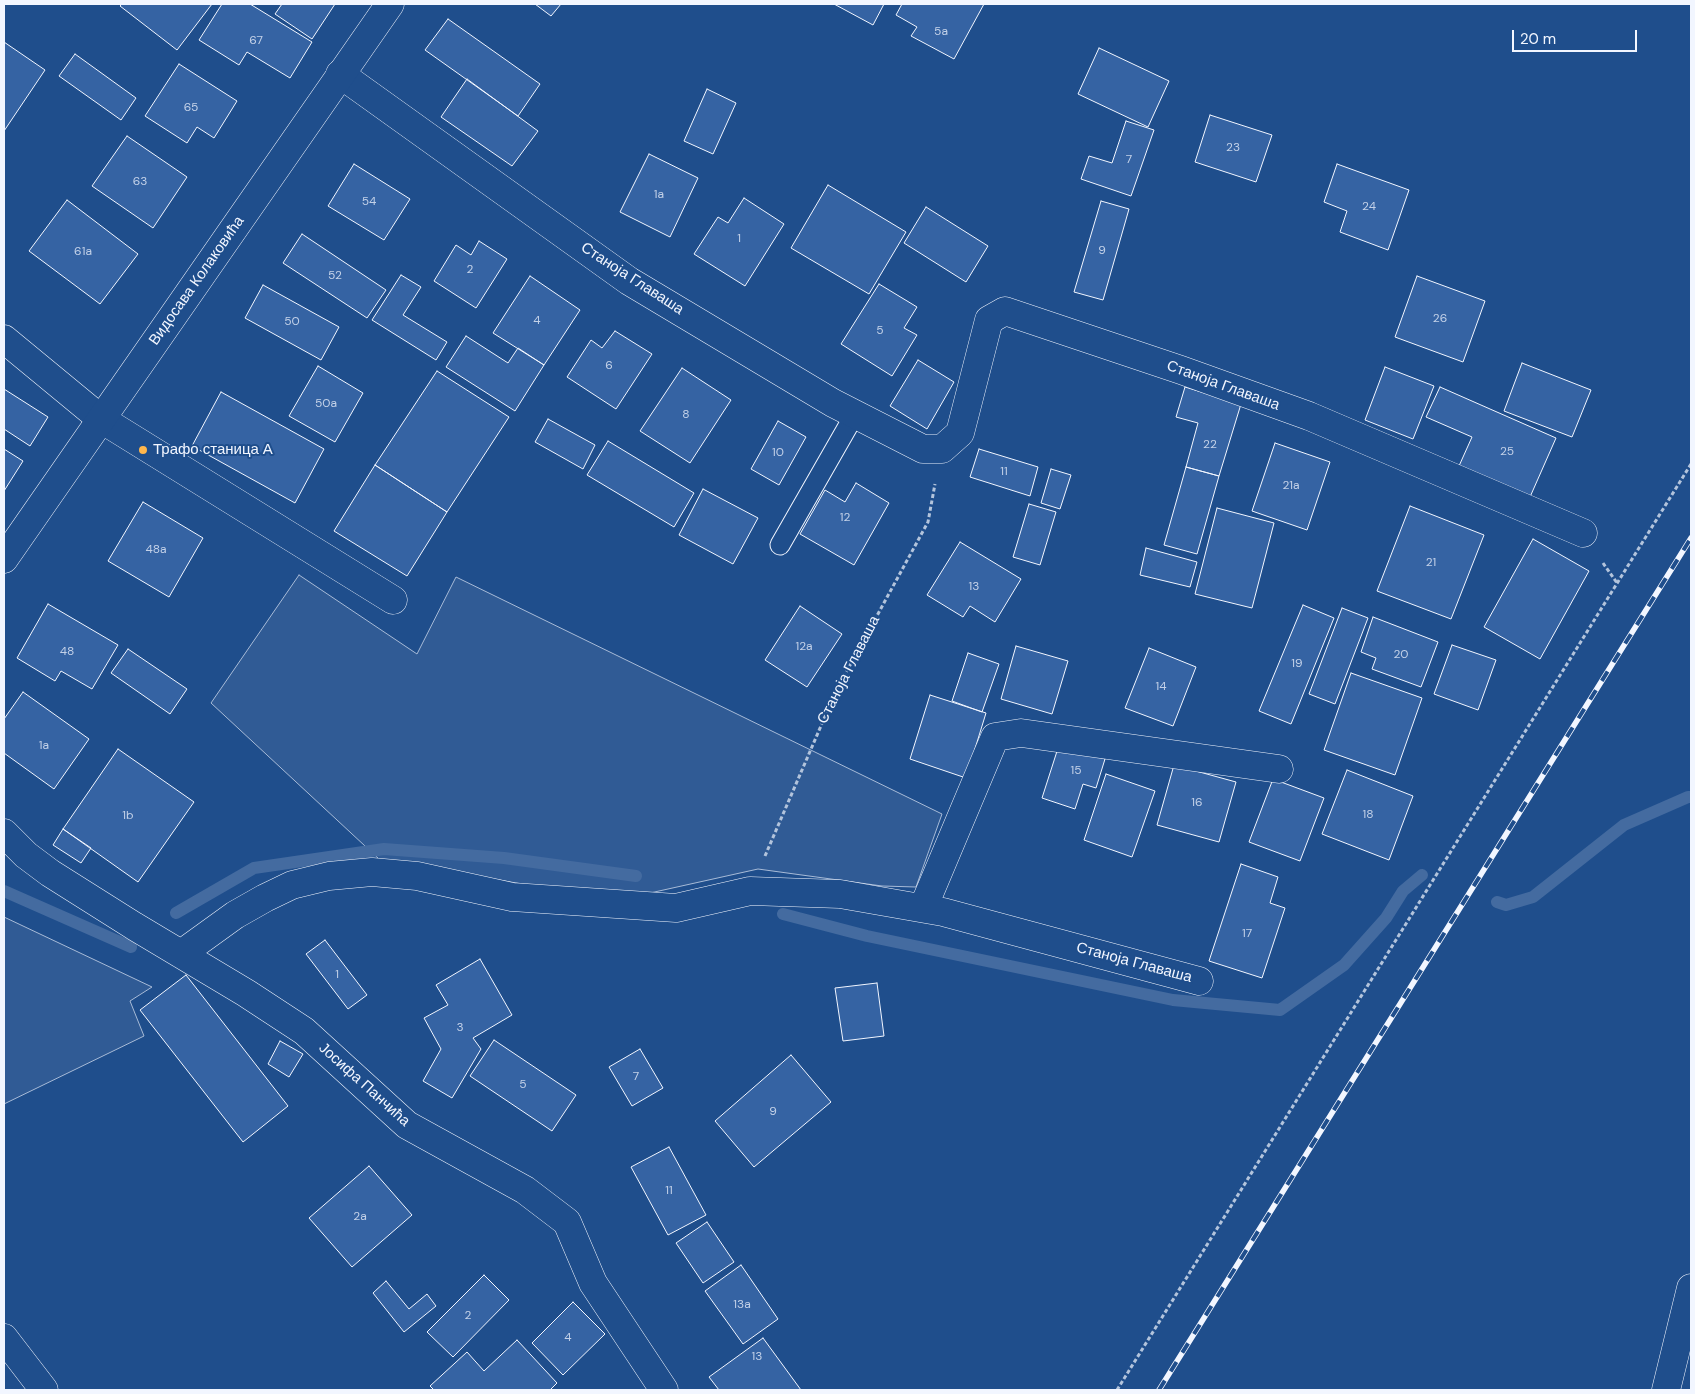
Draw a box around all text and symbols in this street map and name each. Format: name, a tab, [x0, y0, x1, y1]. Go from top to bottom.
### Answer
scale bar	[1515, 20, 1640, 52]
house number: 5a	[934, 25, 948, 39]
text: 20 m	[1520, 29, 1556, 49]
house number: 67	[249, 34, 263, 48]
house number: 65	[184, 101, 198, 115]
house number: 23	[1226, 141, 1240, 155]
house number: 7	[1126, 153, 1132, 167]
house number: 63	[133, 175, 147, 189]
house number: 1a	[654, 188, 664, 202]
house number: 54	[362, 195, 376, 209]
house number: 24	[1362, 200, 1376, 214]
street label: Видосава Колаковића	[146, 213, 248, 349]
house number: 1	[737, 232, 741, 246]
street label: Станоја Главаша	[577, 239, 687, 319]
house number: 9	[1098, 244, 1106, 258]
house number: 61a	[74, 245, 92, 259]
house number: 2	[467, 263, 473, 277]
house number: 52	[328, 269, 342, 283]
house number: 26	[1433, 312, 1447, 326]
house number: 4	[533, 314, 541, 328]
house number: 50	[284, 315, 300, 329]
house number: 5	[876, 324, 884, 338]
street label: Станоја Главаша	[1164, 357, 1282, 415]
house number: 6	[605, 359, 613, 373]
house number: 50a	[315, 397, 337, 411]
house number: 8	[682, 408, 690, 422]
house number: 22	[1203, 438, 1217, 452]
place label: Трафо станица А	[153, 441, 273, 459]
marker: Трафо станица А	[137, 444, 149, 456]
house number: 25	[1500, 445, 1514, 459]
house number: 10	[772, 446, 784, 460]
house number: 11	[1000, 465, 1008, 479]
house number: 21a	[1282, 479, 1300, 493]
house number: 12	[840, 511, 850, 525]
house number: 48a	[145, 543, 167, 557]
house number: 21	[1426, 556, 1436, 570]
house number: 13	[969, 580, 979, 594]
street label: Станоја Главаша	[814, 613, 884, 727]
house number: 12a	[795, 640, 813, 654]
house number: 48	[60, 645, 74, 659]
house number: 20	[1394, 648, 1408, 662]
house number: 19	[1291, 657, 1303, 671]
house number: 14	[1155, 680, 1167, 694]
house number: 1a	[39, 739, 49, 753]
house number: 15	[1070, 764, 1082, 778]
house number: 16	[1191, 796, 1203, 810]
house number: 18	[1362, 808, 1374, 822]
house number: 1b	[122, 809, 134, 823]
house number: 17	[1242, 927, 1252, 941]
street label: Станоја Главаша	[1074, 939, 1194, 987]
house number: 1	[335, 968, 339, 982]
house number: 3	[456, 1021, 464, 1035]
street label: Јосифа Панчића	[315, 1039, 413, 1131]
house number: 7	[633, 1070, 639, 1084]
house number: 5	[519, 1078, 527, 1092]
house number: 9	[769, 1105, 777, 1119]
house number: 11	[665, 1184, 673, 1198]
house number: 2a	[353, 1210, 367, 1224]
house number: 13a	[733, 1298, 751, 1312]
house number: 2	[465, 1309, 471, 1323]
house number: 4	[564, 1331, 572, 1345]
house number: 13	[752, 1350, 762, 1364]

